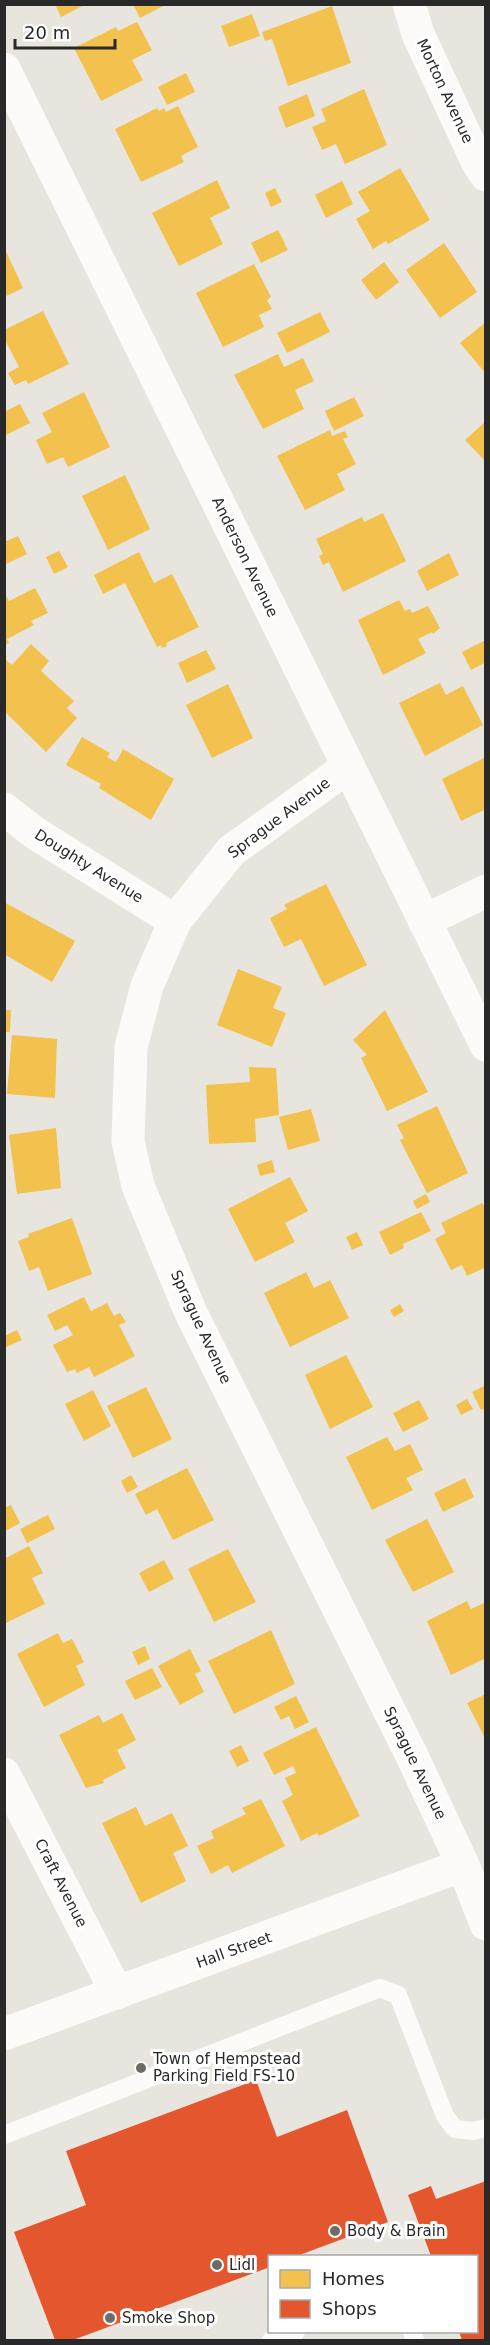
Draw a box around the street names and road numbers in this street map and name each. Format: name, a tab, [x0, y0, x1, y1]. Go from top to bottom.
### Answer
street label: Morton Avenue	[413, 36, 477, 146]
street label: Anderson Avenue	[208, 494, 282, 620]
street label: Sprague Avenue	[224, 774, 334, 862]
street label: Doughty Avenue	[31, 825, 147, 907]
street label: Sprague Avenue	[167, 1267, 235, 1387]
street label: Sprague Avenue	[380, 1704, 450, 1822]
street label: Craft Avenue	[31, 1836, 91, 1930]
street label: Hall Street	[194, 1928, 274, 1972]

